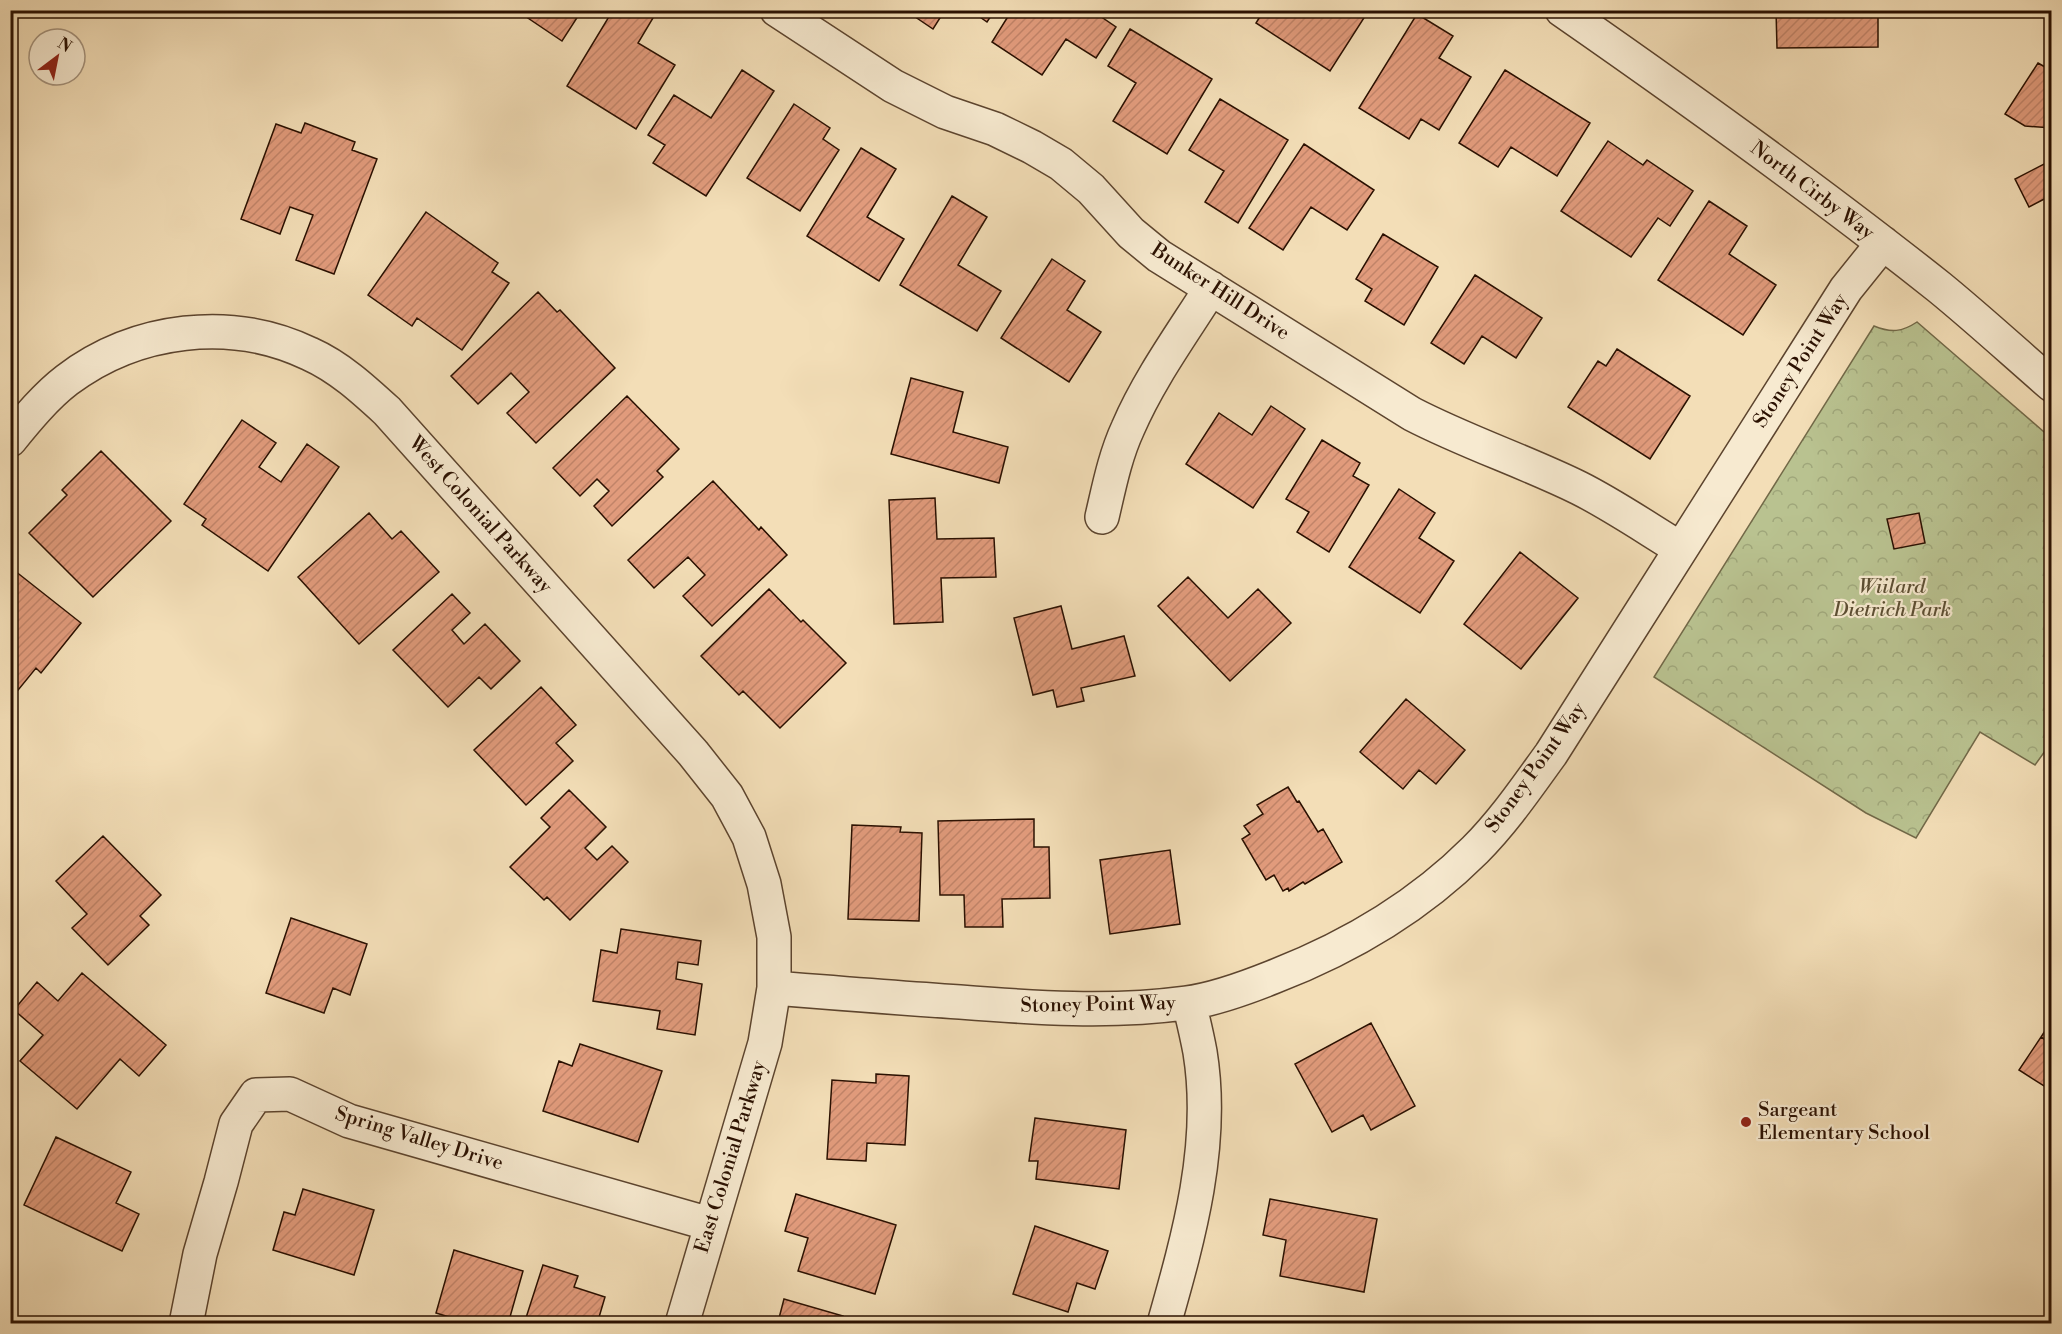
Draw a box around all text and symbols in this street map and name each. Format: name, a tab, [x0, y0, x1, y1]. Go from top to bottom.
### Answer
north arrow	[27, 27, 87, 87]
text: N	[54, 33, 75, 57]
street label: North Cirby Way	[1745, 136, 1879, 246]
street label: Bunker Hill Drive	[1145, 237, 1294, 346]
street label: Stoney Point Way	[1748, 289, 1854, 433]
street label: West Colonial Parkway	[402, 430, 557, 599]
park label: Wiilard Dietrich Park	[1832, 575, 1951, 623]
street label: Stoney Point Way	[1480, 698, 1592, 838]
street label: Stoney Point Way	[1020, 991, 1176, 1019]
street label: East Colonial Parkway	[690, 1057, 772, 1256]
place label: Sargeant Elementary School	[1758, 1098, 1930, 1146]
street label: Spring Valley Drive	[332, 1102, 506, 1176]
marker: Sargeant Elementary School	[1739, 1115, 1753, 1129]

